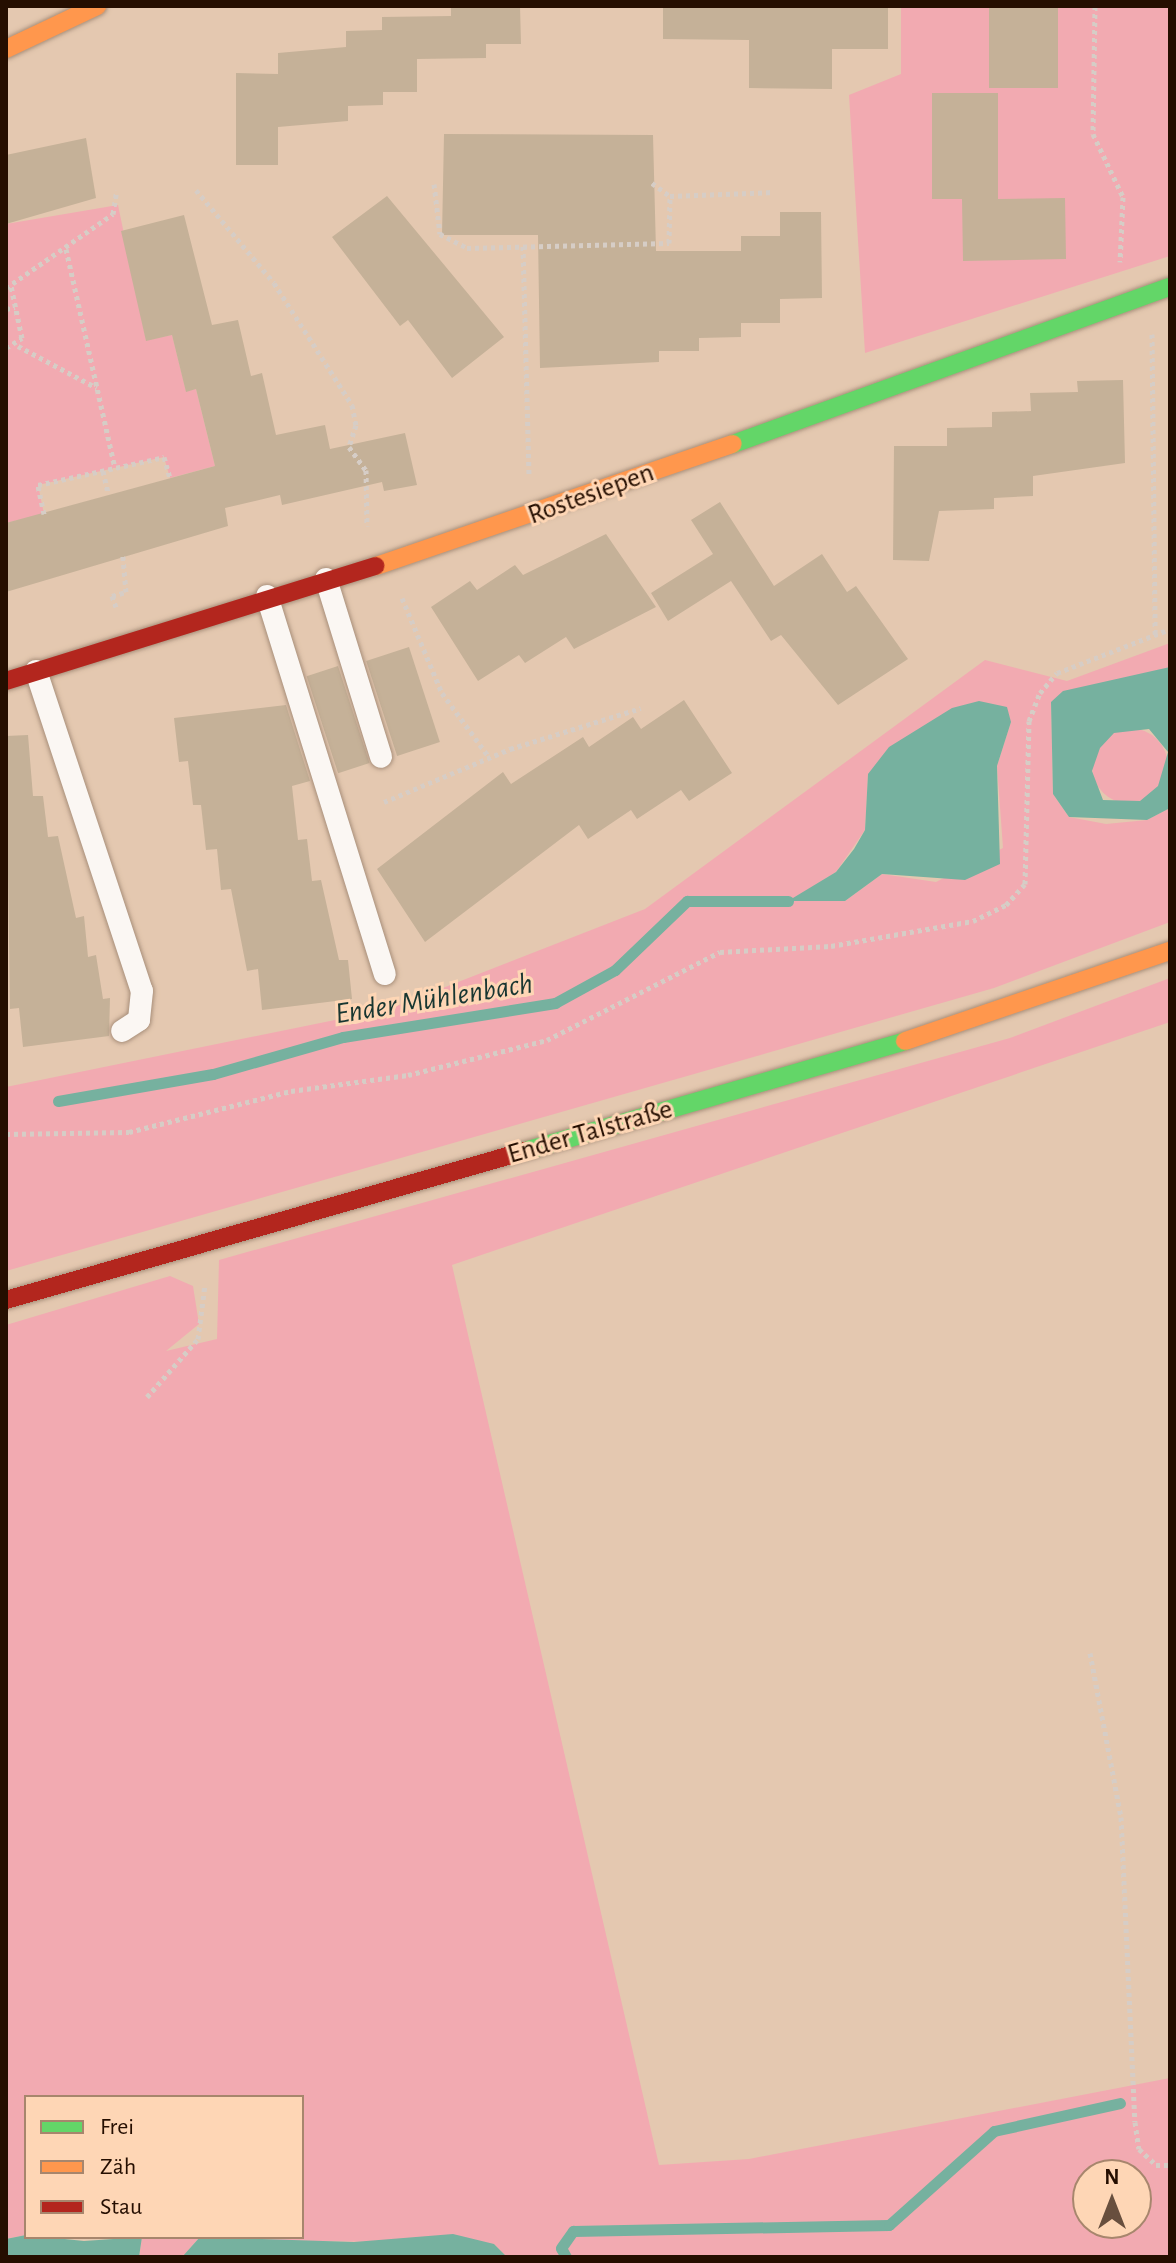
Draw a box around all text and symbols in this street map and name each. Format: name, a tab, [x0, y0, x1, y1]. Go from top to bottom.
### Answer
street label: Rostesiepen	[523, 456, 659, 532]
water label: Ender Mühlenbach	[333, 966, 535, 1032]
street label: Ender Talstraße	[504, 1092, 676, 1172]
legend	[24, 2095, 304, 2239]
text: Frei	[100, 2115, 134, 2139]
text: Zäh	[100, 2155, 136, 2179]
north arrow	[1072, 2159, 1152, 2239]
text: N	[1104, 2166, 1120, 2188]
text: Stau	[100, 2195, 142, 2219]

